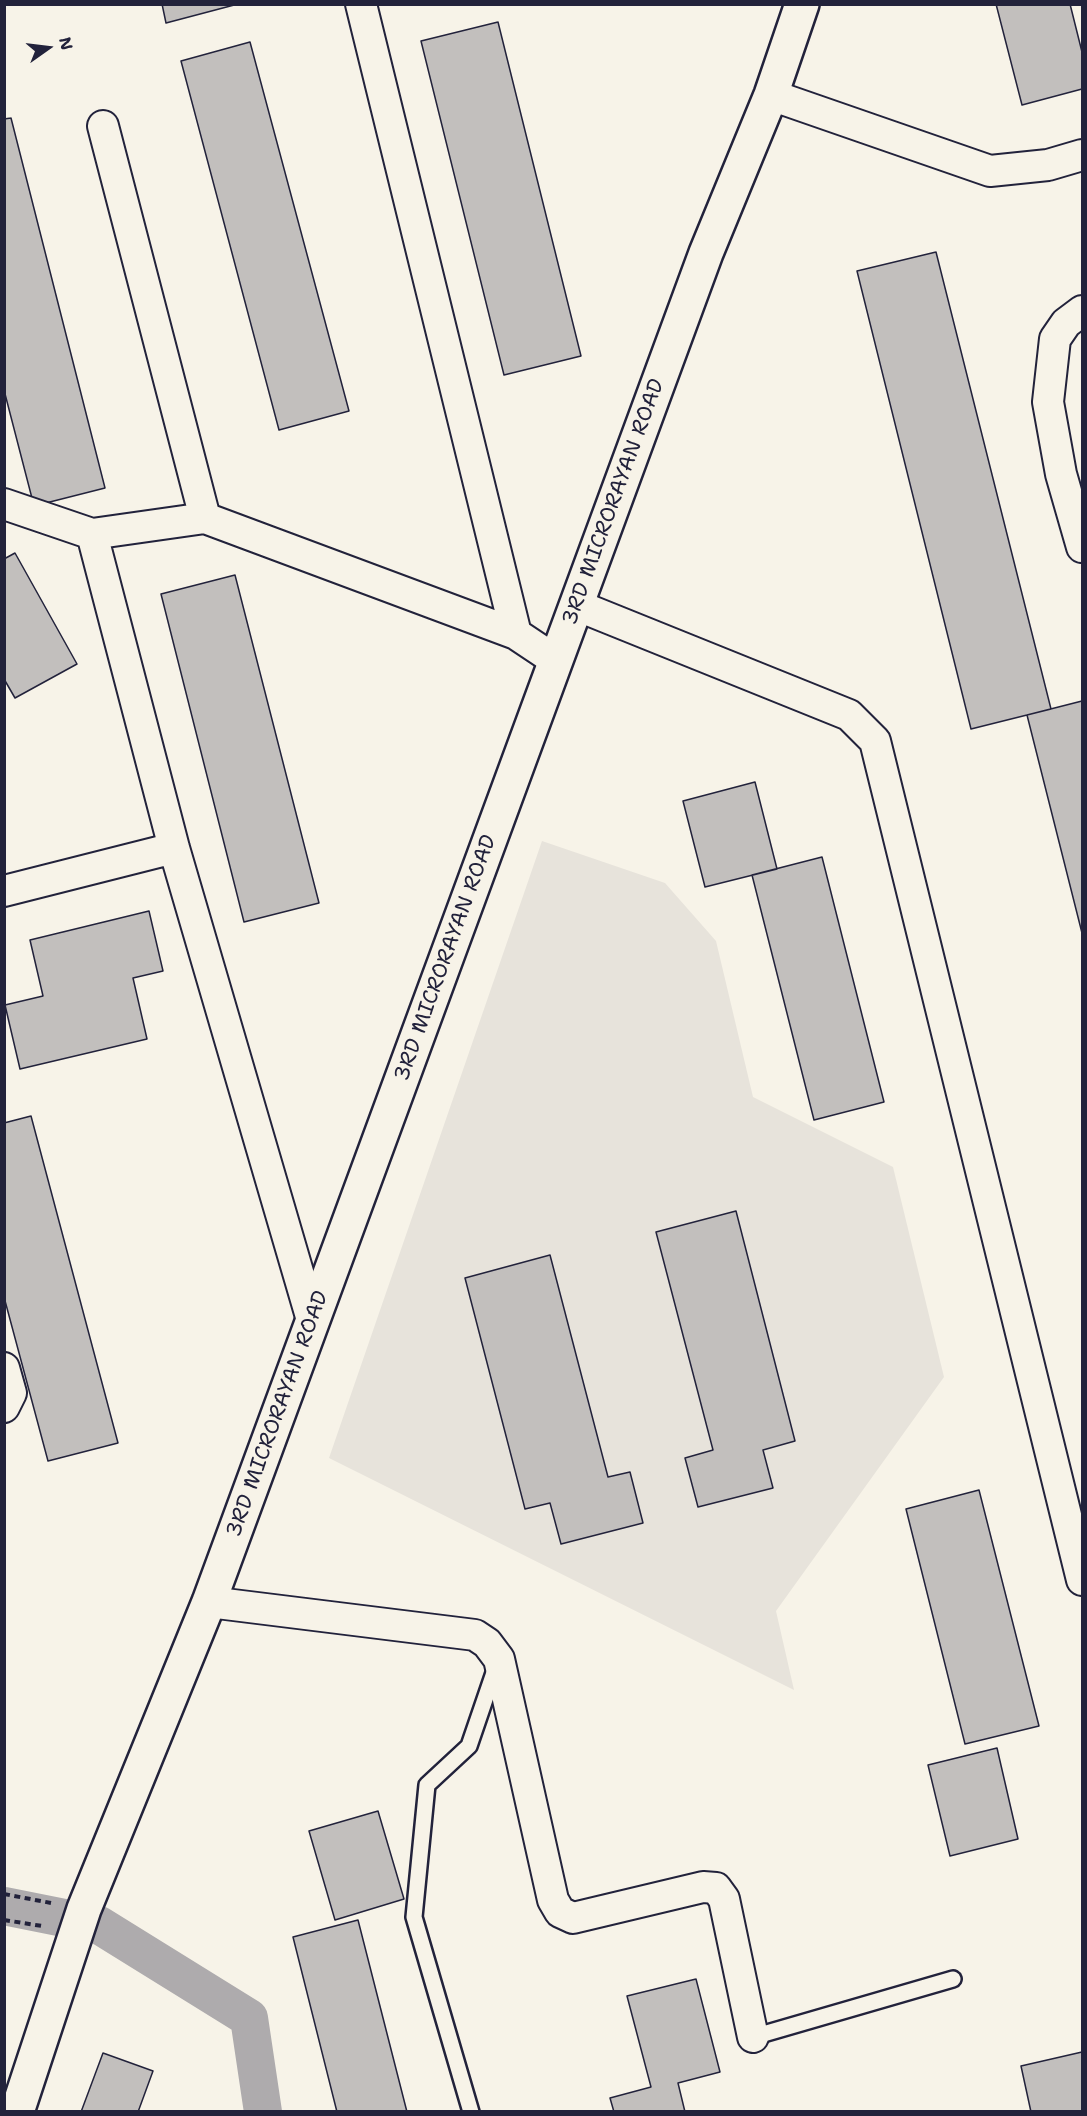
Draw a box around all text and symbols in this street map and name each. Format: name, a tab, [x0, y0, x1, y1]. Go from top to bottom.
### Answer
north arrow	[18, 18, 78, 78]
text: N	[54, 35, 78, 52]
street label: 3RD MICRORAYAN ROAD	[558, 375, 670, 629]
street label: 3RD MICRORAYAN ROAD	[390, 831, 502, 1085]
street label: 3RD MICRORAYAN ROAD	[222, 1287, 334, 1541]

